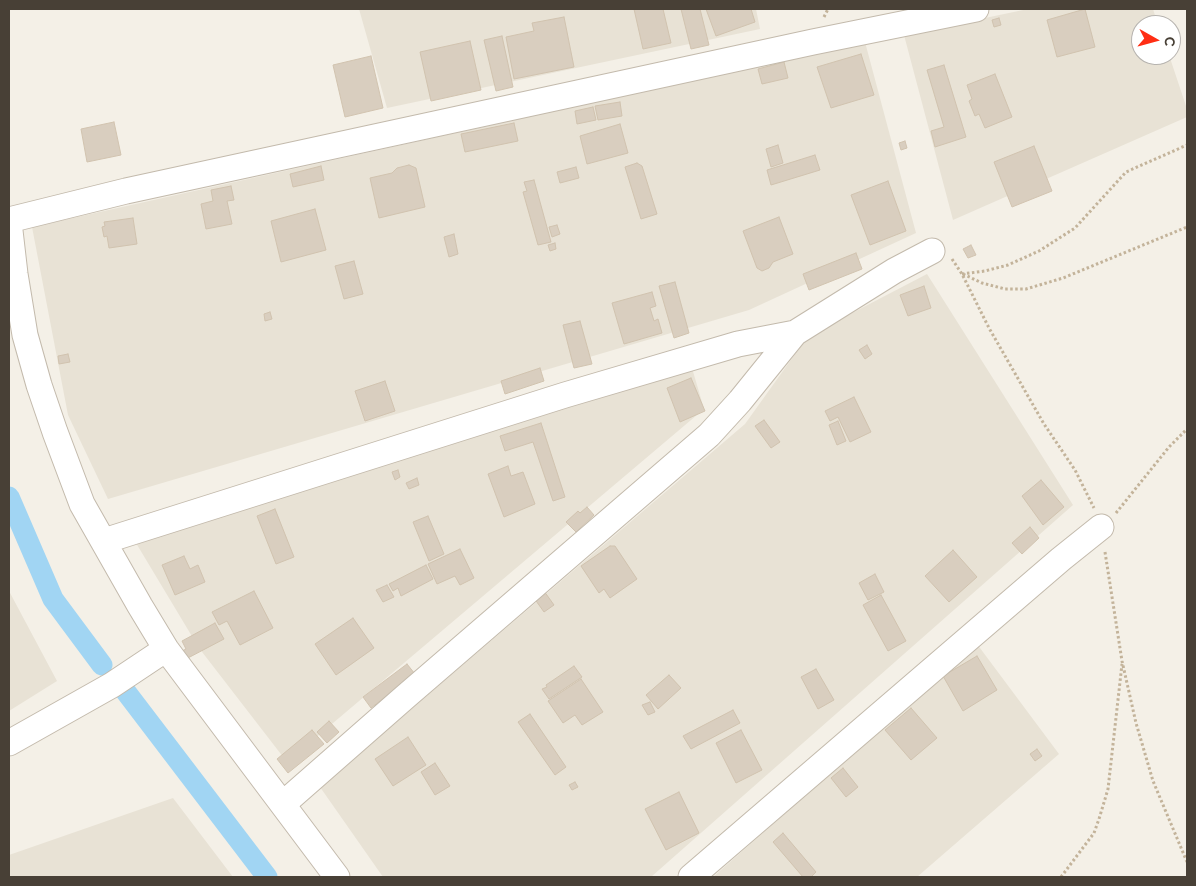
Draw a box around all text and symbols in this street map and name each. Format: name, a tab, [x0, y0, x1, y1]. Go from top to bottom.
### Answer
north arrow	[1131, 15, 1181, 65]
text: С	[1161, 36, 1178, 47]

